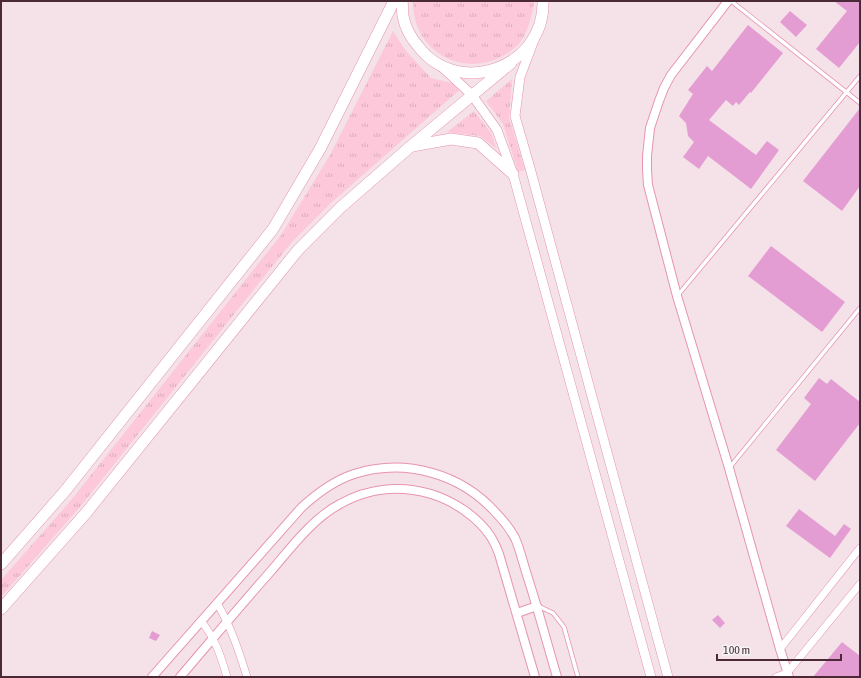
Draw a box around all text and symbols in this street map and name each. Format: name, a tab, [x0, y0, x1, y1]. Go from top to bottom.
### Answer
scale bar	[717, 636, 841, 662]
text: 100 m	[723, 643, 750, 657]

